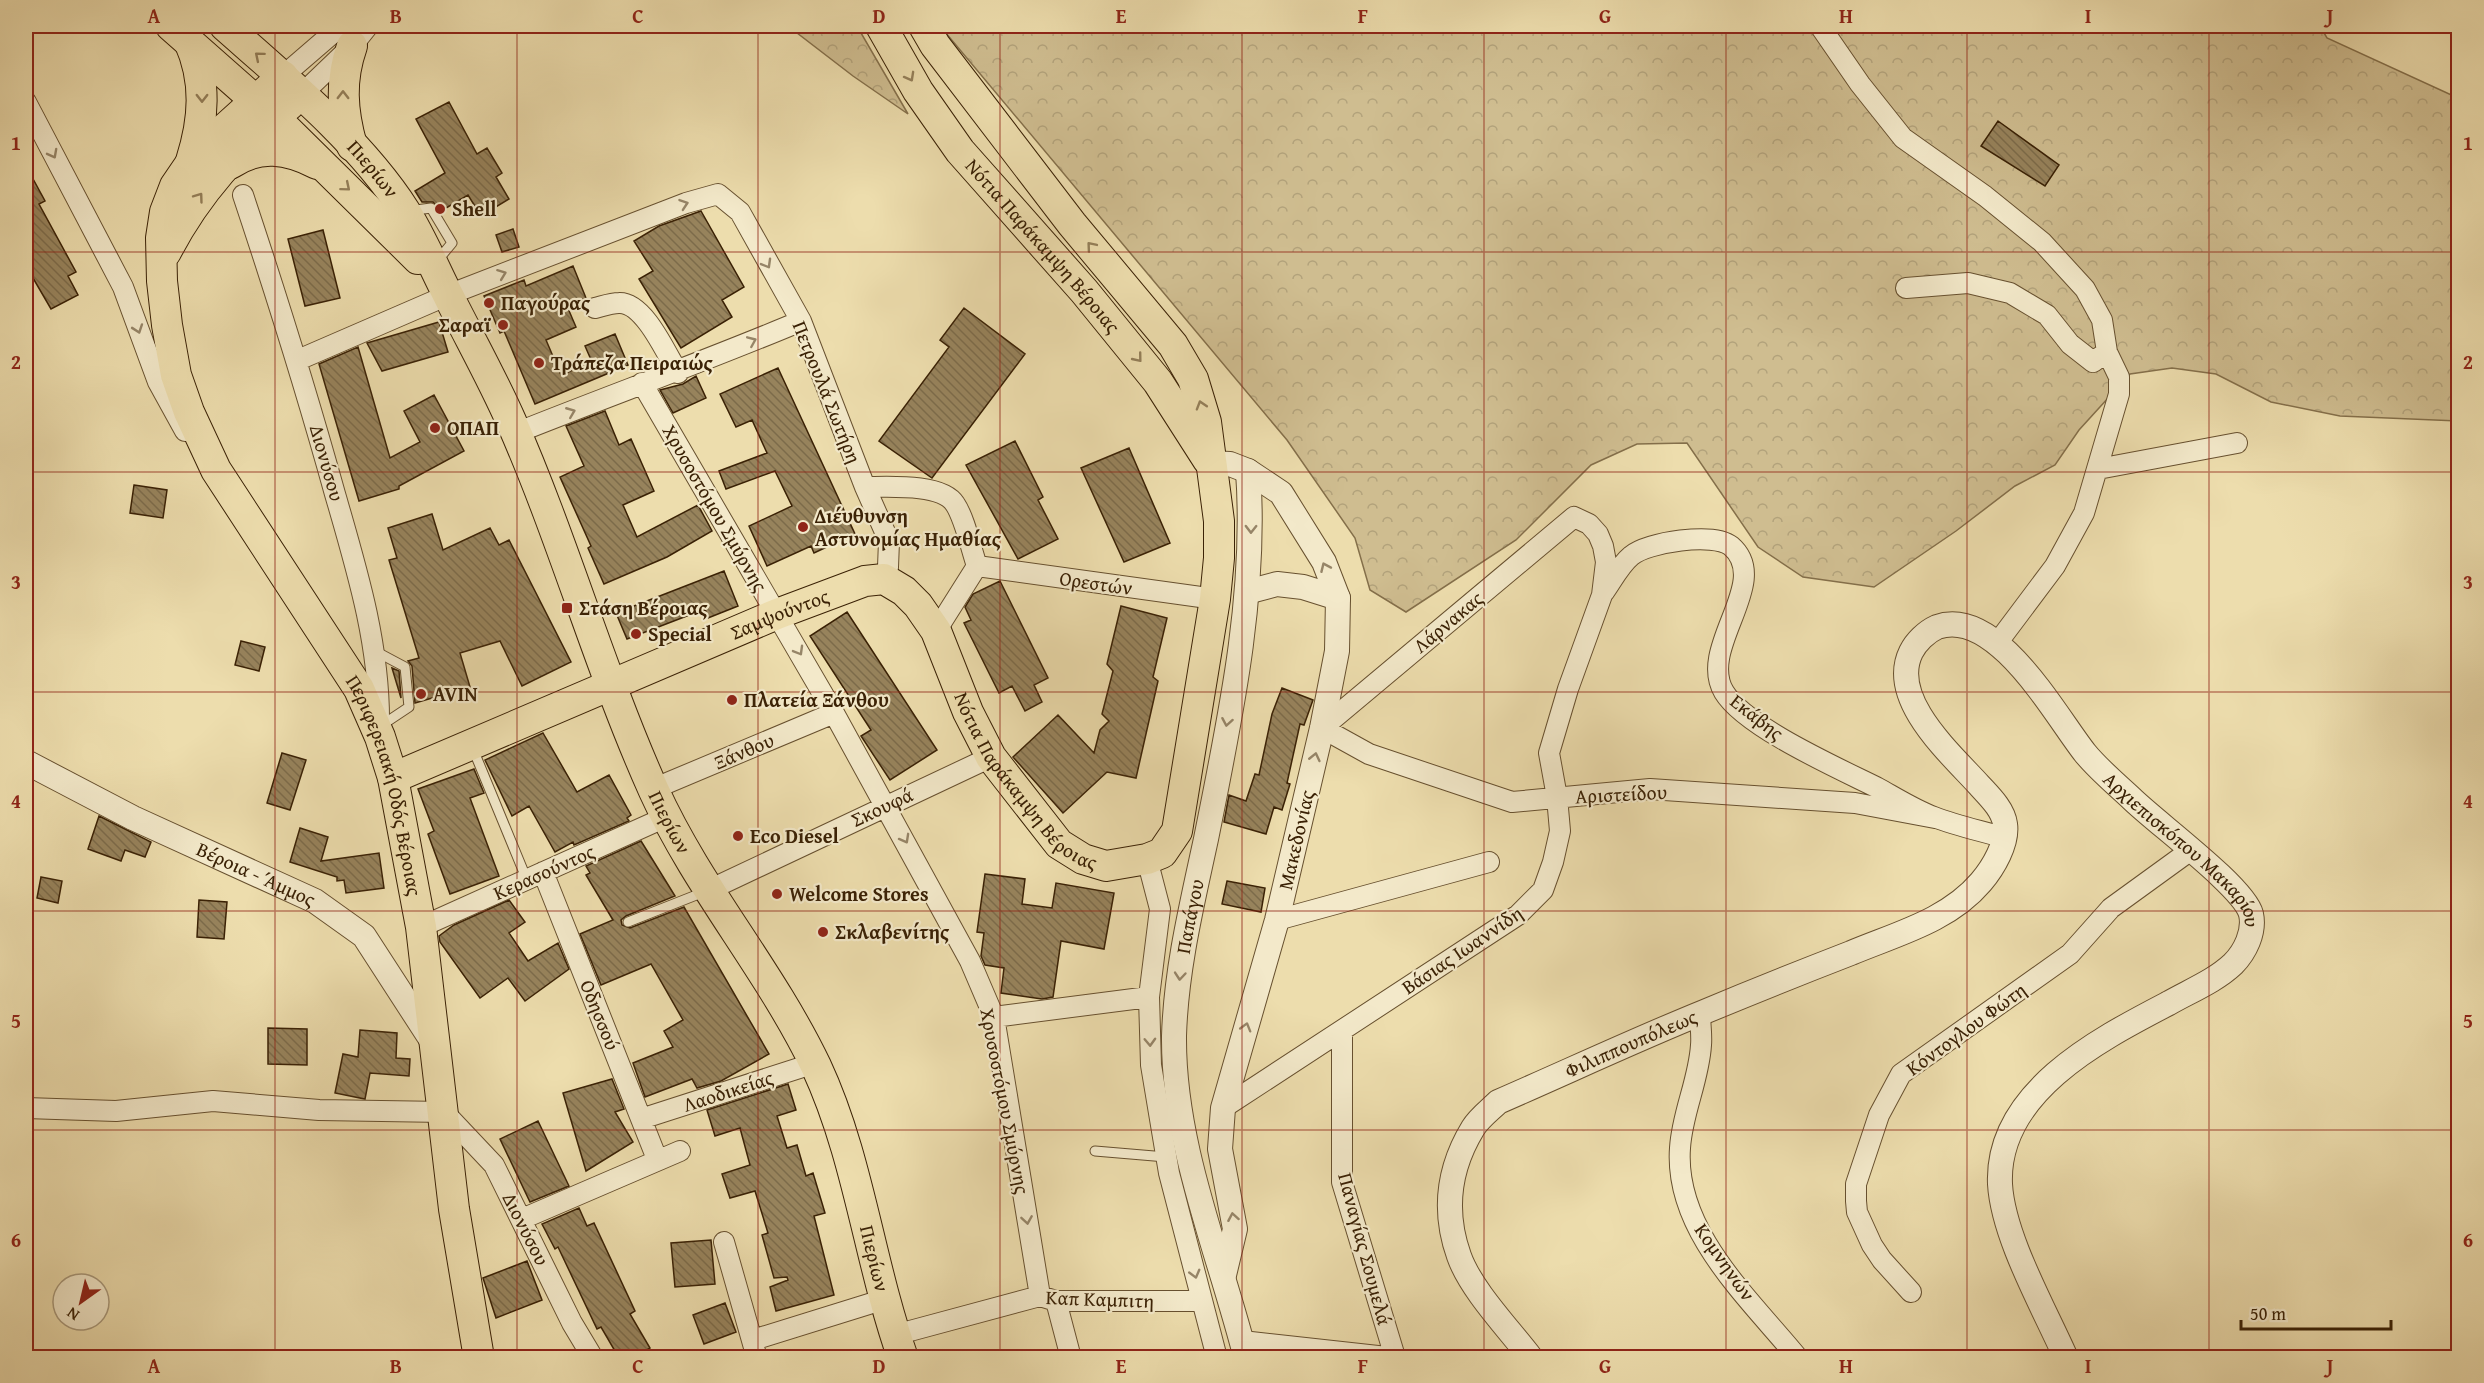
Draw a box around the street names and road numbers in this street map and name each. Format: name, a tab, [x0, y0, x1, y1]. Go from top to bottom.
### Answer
street label: Πιερίων	[341, 133, 406, 203]
street label: Νότια Παράκαμψη Βέροιας	[959, 152, 1128, 340]
street label: Πετρουλά Σωτήρη	[786, 316, 869, 467]
street label: Χρυσοστόμου Σμύρνης	[656, 419, 775, 597]
street label: Διονύσου	[303, 421, 352, 504]
street label: Ορεστών	[1058, 563, 1134, 602]
street label: Σαμψούντος	[726, 581, 833, 646]
street label: Λάρνακας	[1406, 583, 1489, 659]
street label: Περιφερειακή Οδός Βέροιας	[339, 669, 430, 899]
street label: Εκάβης	[1724, 686, 1791, 747]
street label: Νότια Παράκαμψη Βέροιας	[948, 688, 1101, 877]
street label: Ξάνθου	[709, 725, 778, 776]
street label: Αρχιεπισκόπου Μακαρίου	[2097, 764, 2267, 927]
street label: Αριστείδου	[1574, 777, 1668, 810]
street label: Σκουφά	[846, 780, 918, 834]
street label: Πιερίων	[642, 786, 699, 859]
street label: Μακεδονίας	[1270, 787, 1321, 893]
street label: Βέροια - Άμμος	[192, 834, 321, 914]
street label: Κερασούντος	[488, 836, 600, 907]
street label: Παπάγου	[1168, 876, 1211, 956]
street label: Βάσιας Ιωαννίδη	[1395, 898, 1528, 1001]
street label: Οδησσού	[573, 975, 628, 1054]
street label: Κόντογλου Φώτη	[1900, 975, 2032, 1082]
street label: Φιλιππουπόλεως	[1560, 1001, 1702, 1085]
street label: Χρυσοστόμου Σμύρνης	[973, 1006, 1038, 1197]
street label: Λαοδικείας	[679, 1062, 777, 1119]
street label: Παναγίας Σουμελά	[1331, 1169, 1400, 1328]
street label: Διονύσου	[496, 1187, 557, 1270]
street label: Κομνηνών	[1688, 1217, 1763, 1306]
street label: Πιερίων	[853, 1222, 897, 1295]
street label: Καπ Καμπιτη	[1045, 1282, 1155, 1315]

